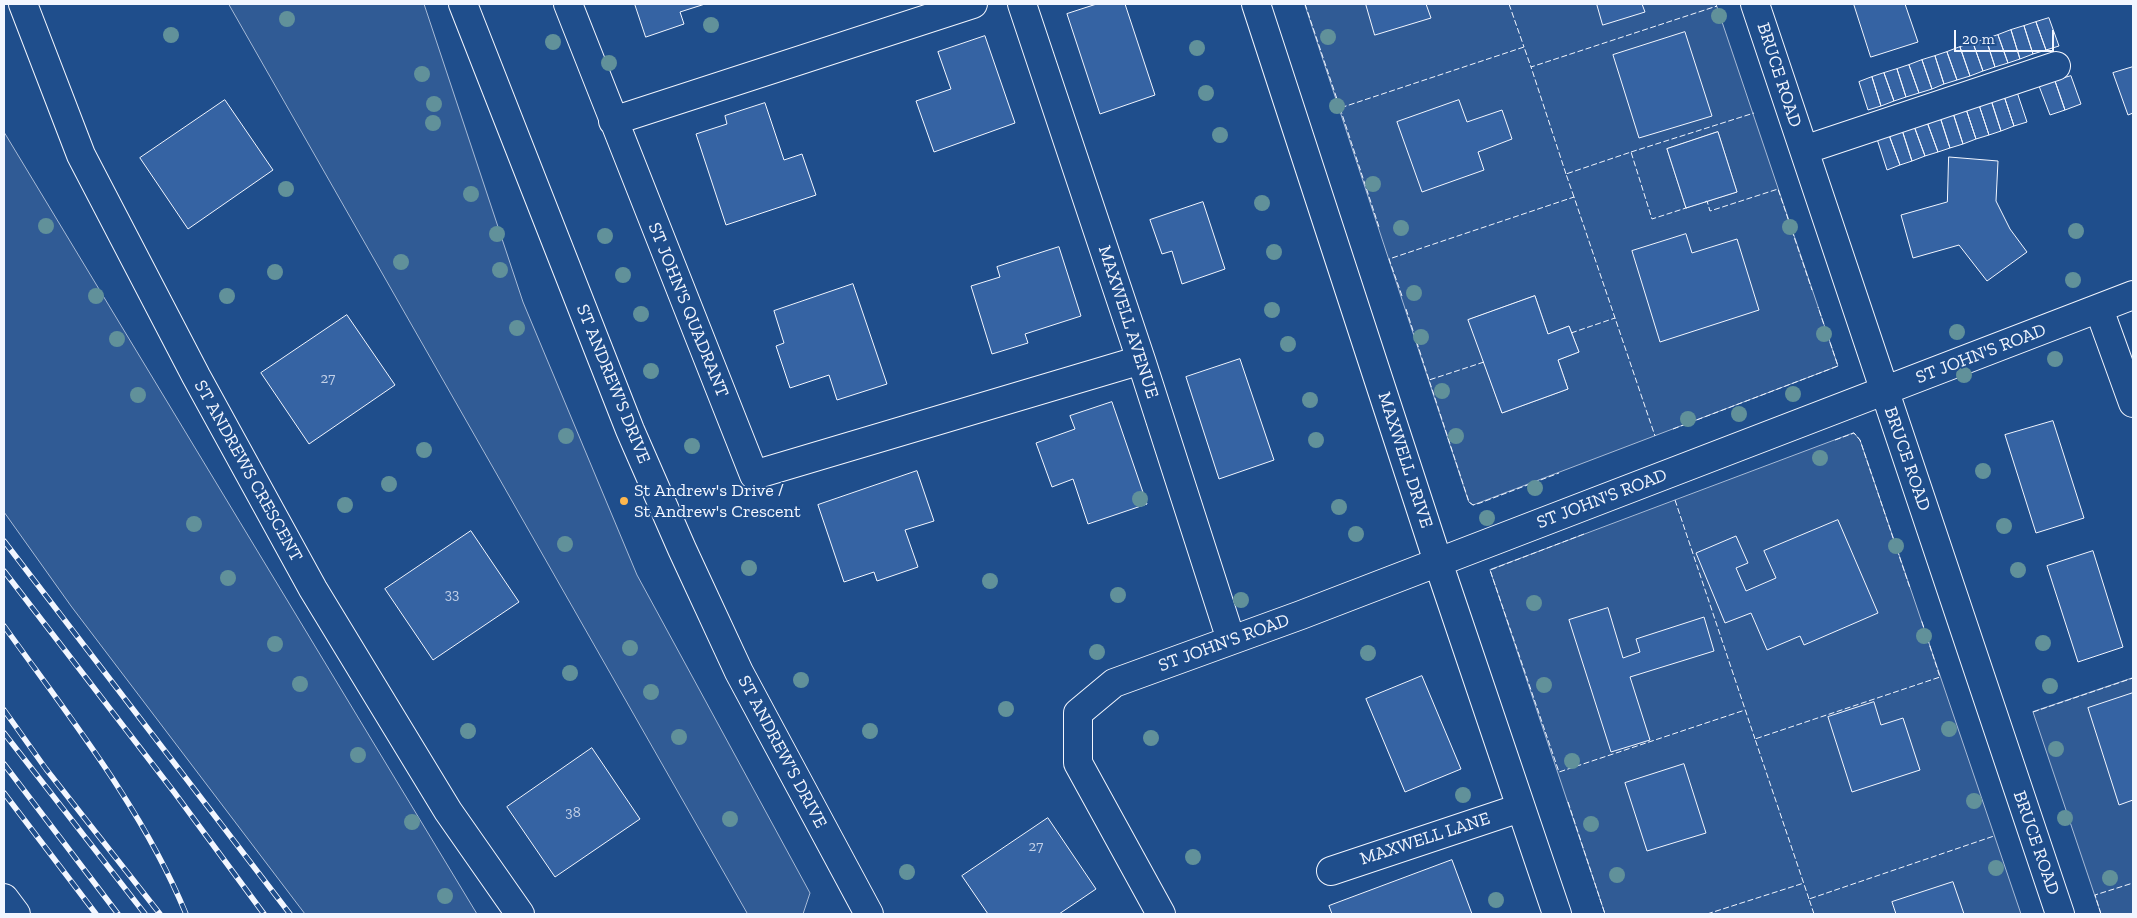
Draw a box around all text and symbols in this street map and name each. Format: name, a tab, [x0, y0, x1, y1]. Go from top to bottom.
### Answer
street label: BRUCE ROAD	[1752, 20, 1806, 130]
scale bar	[1957, 20, 2057, 52]
text: 20 m	[1962, 30, 1995, 48]
street label: ST JOHN'S QUADRANT	[643, 220, 733, 400]
street label: MAXWELL AVENUE	[1093, 243, 1163, 401]
street label: ST ANDREW'S DRIVE	[571, 301, 655, 467]
street label: ST JOHN'S ROAD	[1913, 319, 2049, 389]
house number: 27	[321, 370, 335, 388]
street label: ST ANDREWS CRESCENT	[189, 377, 307, 565]
street label: MAXWELL DRIVE	[1373, 389, 1437, 531]
street label: BRUCE ROAD	[1879, 404, 1935, 514]
street label: ST JOHN'S ROAD	[1534, 464, 1670, 534]
place label: St Andrew's Drive / St Andrew's Crescent	[634, 480, 801, 522]
marker: St Andrew's Drive / St Andrew's Crescent	[618, 495, 630, 507]
house number: 33	[445, 586, 459, 604]
street label: ST JOHN'S ROAD	[1156, 609, 1292, 677]
street label: ST ANDREW'S DRIVE	[733, 672, 831, 832]
street label: BRUCE ROAD	[2008, 788, 2064, 898]
house number: 38	[565, 804, 581, 822]
street label: MAXWELL LANE	[1357, 808, 1493, 870]
house number: 27	[1029, 838, 1043, 856]

